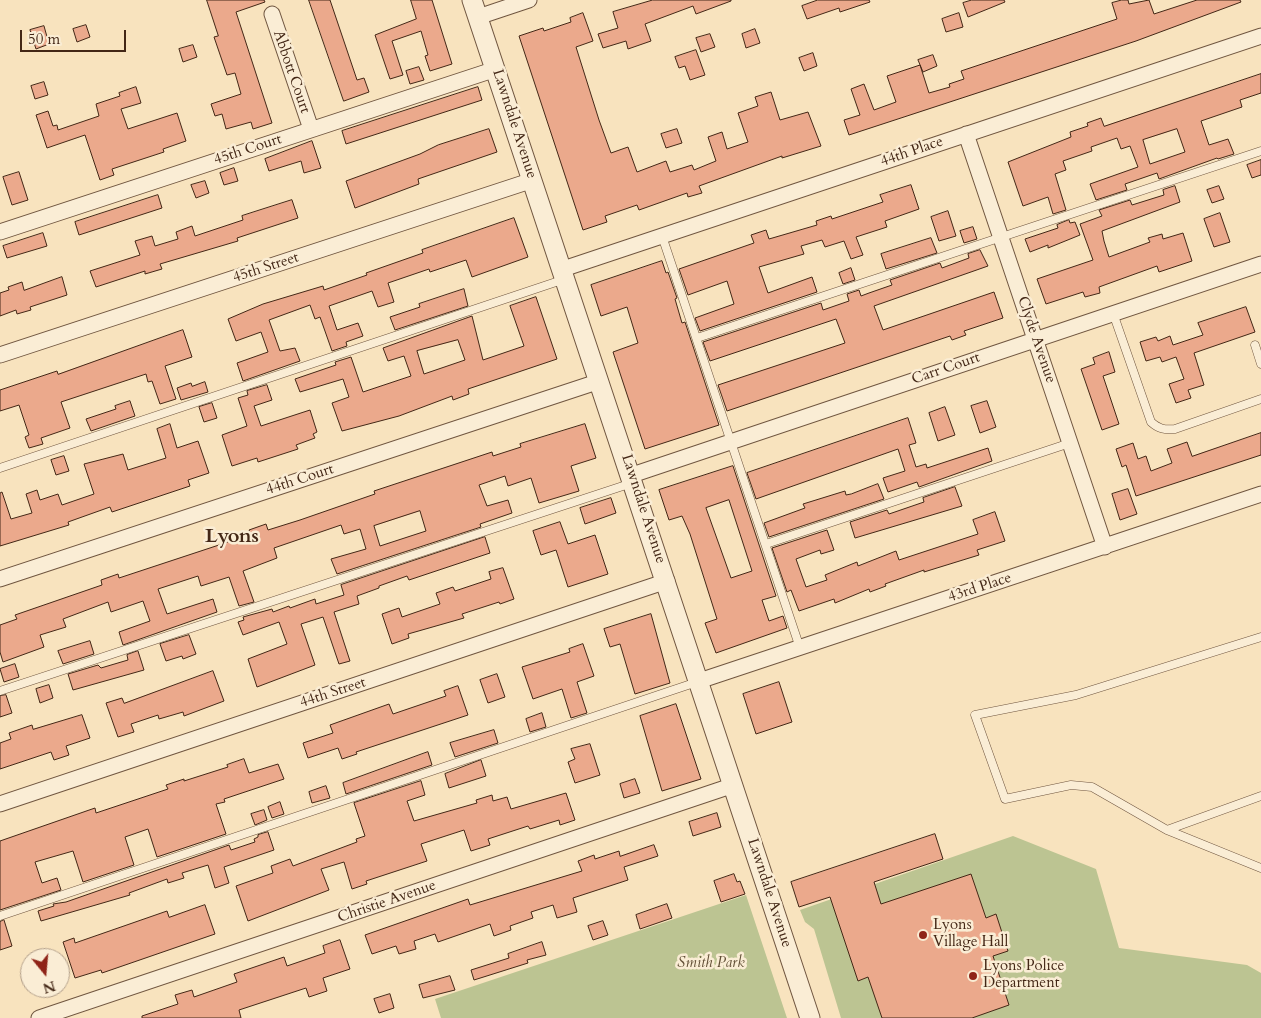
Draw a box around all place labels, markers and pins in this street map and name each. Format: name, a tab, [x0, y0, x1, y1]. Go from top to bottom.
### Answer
place label: Lyons Village Hall	[933, 917, 1008, 952]
marker: Lyons Village Hall	[917, 929, 929, 941]
place label: Lyons Police Department	[983, 958, 1064, 993]
marker: Lyons Police Department	[967, 970, 979, 982]

